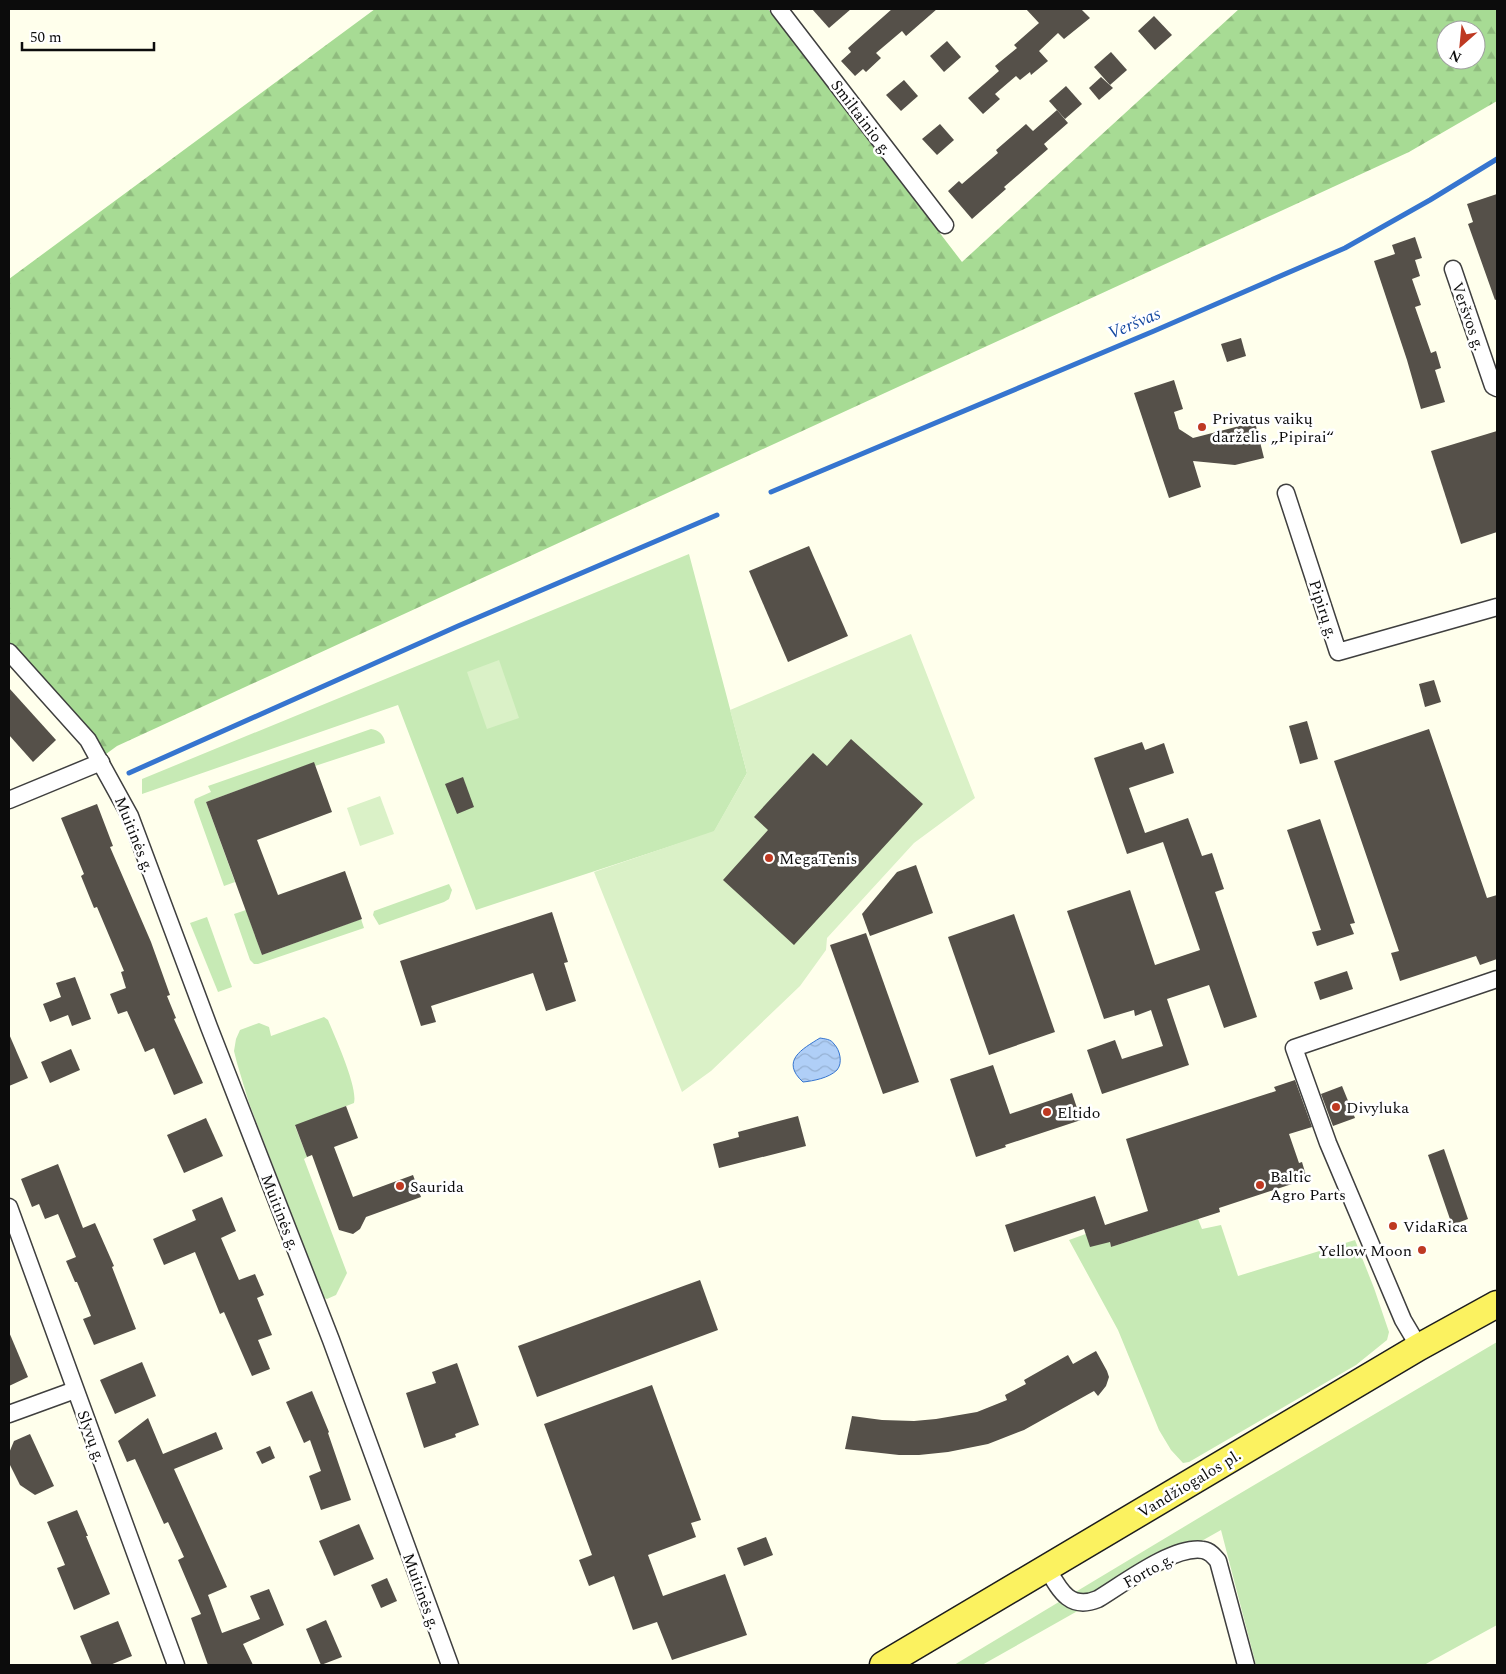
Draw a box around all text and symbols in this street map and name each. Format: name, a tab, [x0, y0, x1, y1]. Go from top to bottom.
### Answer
scale bar	[22, 20, 155, 52]
north arrow	[1436, 20, 1486, 70]
text: 50 m	[30, 26, 62, 49]
text: N	[1445, 44, 1465, 68]
street label: Smiltainio g.	[825, 75, 898, 161]
street label: Veršvos g.	[1445, 279, 1491, 354]
water label: Veršvas	[1104, 300, 1165, 347]
place label: Privatus vaikų darželis „Pipirai“	[1212, 407, 1334, 449]
marker: Privatus vaikų darželis „Pipirai“	[1196, 421, 1208, 433]
street label: Pipirų g.	[1302, 577, 1344, 642]
street label: Muitinės g.	[108, 793, 160, 876]
place label: MegaTenis	[779, 847, 857, 871]
marker: MegaTenis	[763, 852, 775, 864]
place label: Divyluka	[1346, 1096, 1409, 1120]
place label: Eltido	[1057, 1101, 1100, 1125]
marker: Divyluka	[1330, 1101, 1342, 1113]
marker: Eltido	[1041, 1106, 1053, 1118]
place label: Baltic Agro Parts	[1270, 1165, 1346, 1207]
street label: Muitinės g.	[255, 1171, 306, 1254]
place label: Saurida	[410, 1175, 464, 1199]
marker: Baltic Agro Parts	[1254, 1179, 1266, 1191]
marker: Saurida	[394, 1180, 406, 1192]
place label: VidaRica	[1403, 1215, 1468, 1239]
marker: VidaRica	[1387, 1220, 1399, 1232]
place label: Yellow Moon	[1318, 1239, 1412, 1263]
marker: Yellow Moon	[1416, 1244, 1428, 1256]
street label: Slyvų g.	[71, 1407, 112, 1466]
street label: Vandžiogalos pl.	[1133, 1443, 1246, 1524]
street label: Forto g.	[1119, 1547, 1178, 1595]
street label: Muitinės g.	[396, 1550, 446, 1633]

